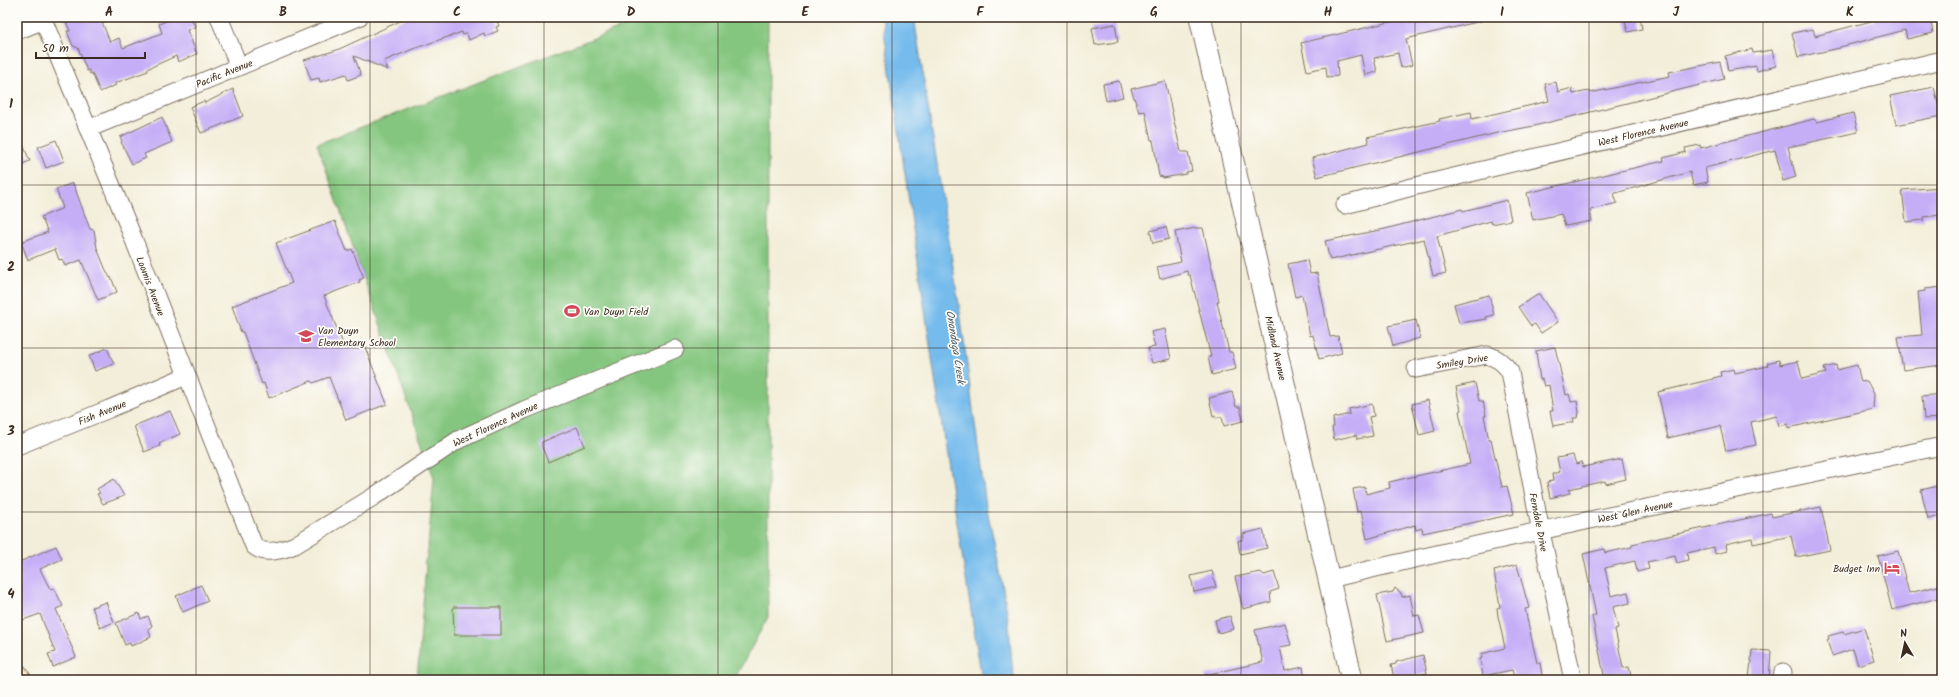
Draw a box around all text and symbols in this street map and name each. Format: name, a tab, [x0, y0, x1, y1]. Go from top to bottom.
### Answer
text: A	[105, 2, 113, 23]
text: B	[279, 2, 287, 23]
text: C	[453, 2, 461, 23]
text: D	[627, 2, 636, 23]
text: E	[801, 2, 809, 23]
text: F	[976, 2, 984, 23]
text: G	[1150, 2, 1158, 23]
text: H	[1324, 2, 1333, 23]
text: I	[1500, 2, 1504, 23]
text: J	[1673, 2, 1680, 23]
text: K	[1846, 2, 1854, 23]
scale bar	[36, 34, 145, 60]
text: 50 m	[42, 39, 69, 58]
street label: Pacific Avenue	[193, 55, 256, 93]
text: 1	[9, 94, 13, 115]
street label: West Florence Avenue	[1596, 115, 1690, 151]
street label: Loomis Avenue	[131, 254, 169, 319]
text: 2	[7, 257, 15, 278]
sports icon: Van Duyn Field	[563, 302, 581, 320]
place label: Van Duyn Field	[584, 304, 649, 320]
water label: Onondaga Creek	[940, 309, 970, 387]
street label: Midland Avenue	[1260, 314, 1290, 383]
place label: Van Duyn Elementary School	[318, 323, 396, 351]
school or university icon: Van Duyn Elementary School	[297, 327, 315, 345]
street label: Smiley Drive	[1435, 350, 1490, 374]
street label: Fish Avenue	[76, 396, 129, 430]
street label: West Florence Avenue	[450, 398, 541, 452]
text: 3	[6, 421, 15, 442]
street label: Ferndale Drive	[1524, 491, 1552, 554]
street label: West Glen Avenue	[1596, 496, 1675, 528]
hotel icon: Budget Inn	[1883, 559, 1901, 577]
place label: Budget Inn	[1833, 561, 1880, 577]
text: 4	[7, 584, 15, 605]
north arrow	[1885, 623, 1925, 663]
text: N	[1899, 625, 1908, 644]

